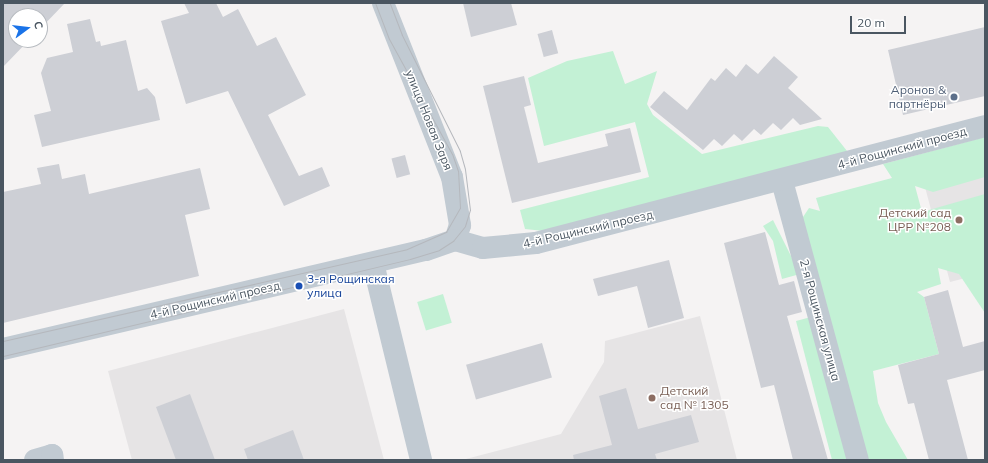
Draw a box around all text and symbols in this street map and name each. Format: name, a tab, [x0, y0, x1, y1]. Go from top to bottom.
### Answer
north arrow	[8, 8, 48, 48]
scale bar	[852, 8, 908, 34]
text: 20 m	[857, 15, 885, 30]
text: С	[31, 20, 46, 31]
street label: улица Новая Заря	[402, 68, 456, 172]
place label: Аронов & партнёры	[889, 83, 946, 111]
marker: Аронов & партнёры	[949, 92, 959, 102]
street label: 4-й Рощинский проезд	[836, 124, 968, 172]
place label: Детский сад ЦРР №208	[879, 206, 951, 234]
street label: 4-й Рощинский проезд	[522, 207, 654, 251]
marker: Детский сад ЦРР №208	[954, 215, 964, 225]
street label: 2-я Рощинская улица	[797, 257, 843, 383]
place label: 3-я Рощинская улица	[307, 272, 394, 300]
street label: 4-й Рощинский проезд	[149, 278, 281, 322]
marker: 3-я Рощинская улица	[294, 281, 304, 291]
place label: Детский сад № 1305	[660, 384, 729, 412]
marker: Детский сад № 1305	[647, 393, 657, 403]

